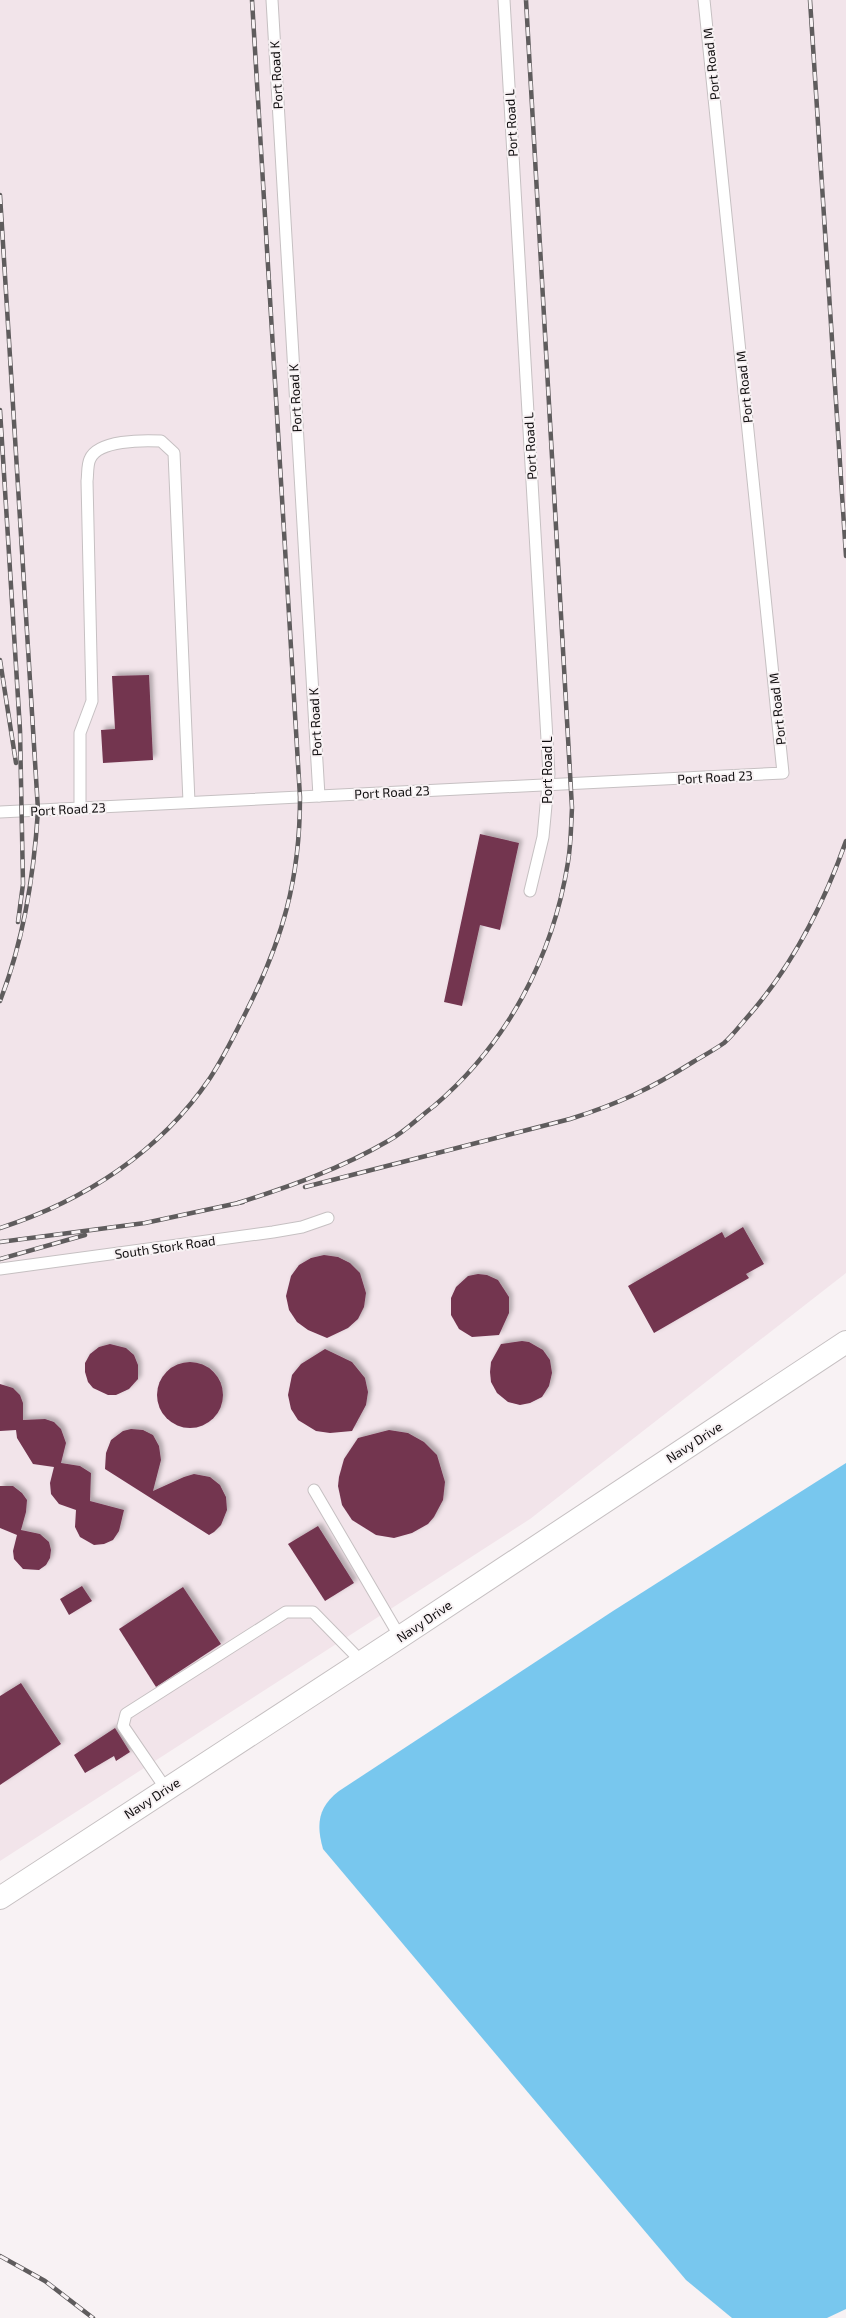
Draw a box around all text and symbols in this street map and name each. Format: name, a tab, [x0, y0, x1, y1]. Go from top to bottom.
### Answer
street label: Port Road M	[699, 27, 723, 101]
street label: Port Road K	[266, 40, 286, 110]
street label: Port Road L	[501, 89, 521, 157]
street label: Port Road M	[732, 350, 756, 424]
street label: Port Road K	[285, 363, 305, 433]
street label: Port Road L	[520, 412, 540, 480]
street label: Port Road M	[765, 672, 789, 746]
street label: Port Road K	[305, 687, 325, 757]
street label: Port Road L	[539, 736, 555, 804]
street label: Port Road 23	[677, 767, 753, 787]
street label: Port Road 23	[354, 782, 430, 802]
street label: Port Road 23	[30, 799, 106, 819]
street label: South Stork Road	[114, 1232, 216, 1262]
street label: Navy Drive	[663, 1418, 725, 1466]
street label: Navy Drive	[393, 1597, 455, 1645]
street label: Navy Drive	[121, 1774, 183, 1822]

